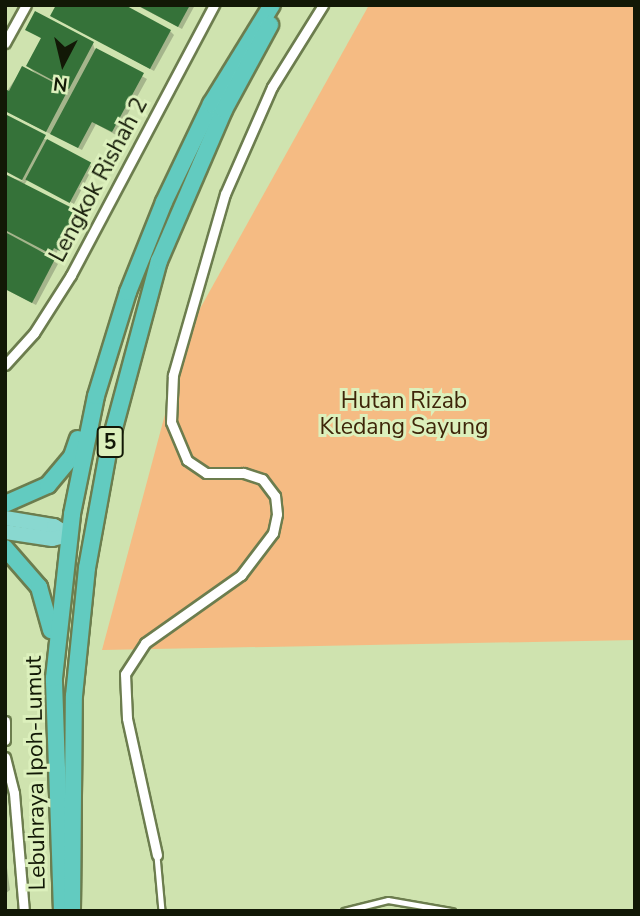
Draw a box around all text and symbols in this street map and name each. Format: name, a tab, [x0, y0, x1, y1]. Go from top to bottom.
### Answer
north arrow	[28, 28, 98, 98]
text: N	[52, 70, 69, 98]
street label: Lengkok Rishah 2	[44, 93, 154, 267]
park label: Hutan Rizab Kledang Sayung	[320, 387, 488, 441]
road number: 5	[96, 424, 124, 460]
street label: Lebuhraya Ipoh-Lumut	[20, 655, 52, 891]

